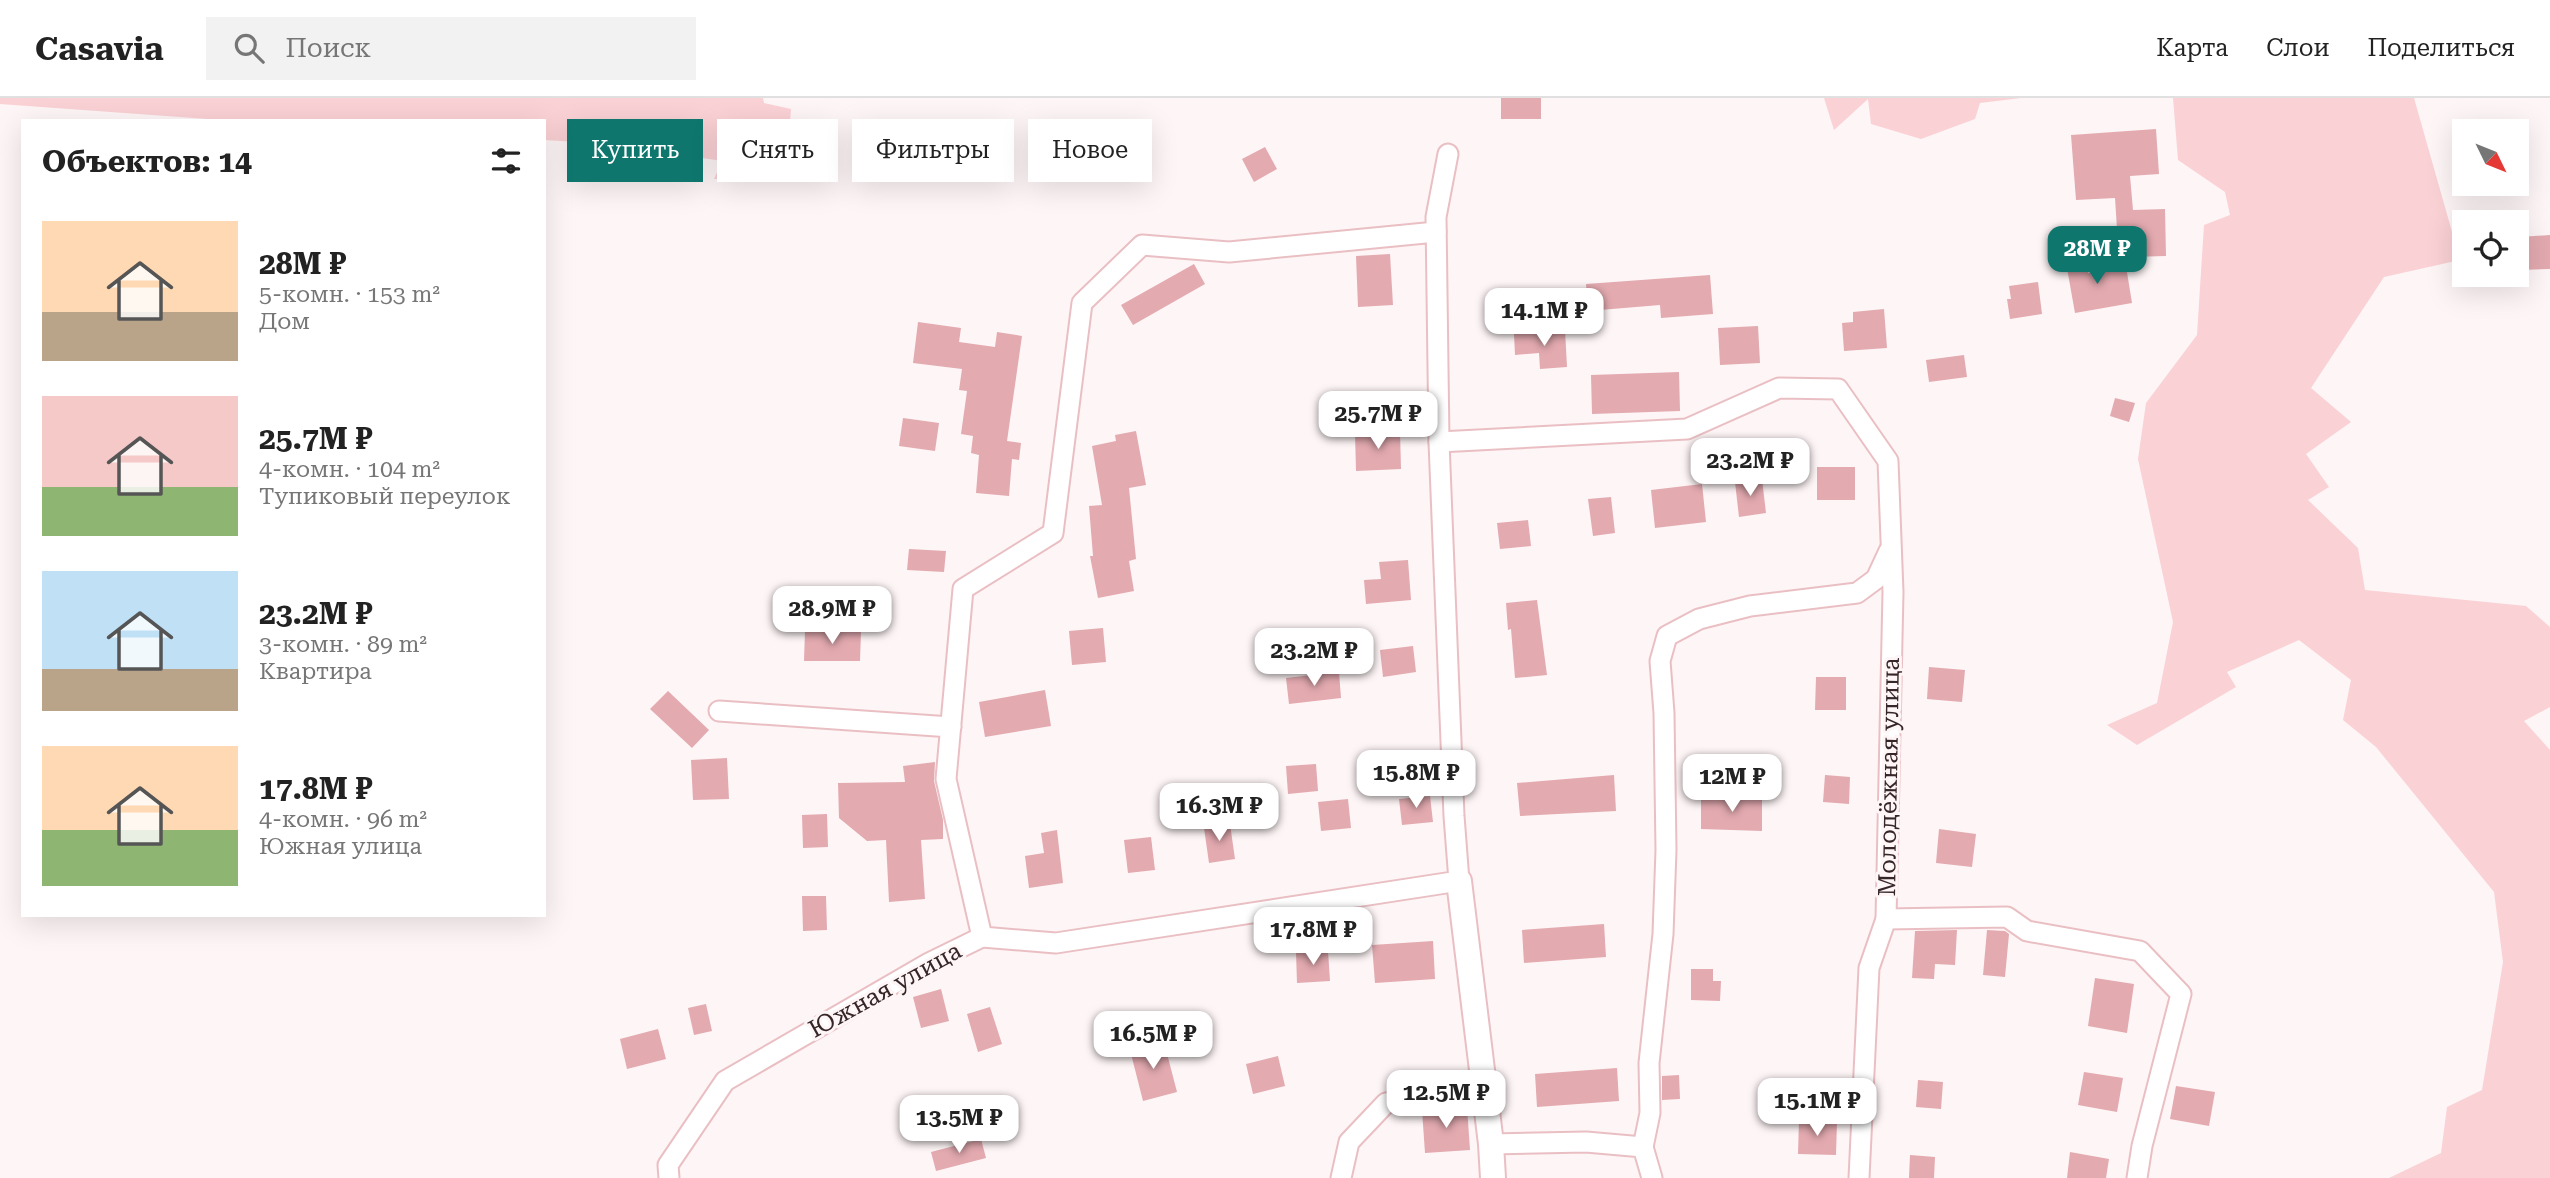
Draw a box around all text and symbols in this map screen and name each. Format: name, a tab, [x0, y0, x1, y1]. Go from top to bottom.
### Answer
search box	[206, 17, 696, 80]
text: Casavia	[35, 29, 164, 68]
icon: search	[230, 29, 268, 67]
text: Поиск	[286, 33, 371, 63]
text: Карта	[2156, 34, 2228, 62]
text: Слои	[2266, 34, 2329, 62]
text: Поделиться	[2367, 34, 2515, 62]
chip: Купить	[567, 119, 703, 182]
chip: Снять	[717, 119, 838, 182]
chip: Фильтры	[852, 119, 1014, 182]
chip: Новое	[1028, 119, 1152, 182]
north arrow	[2452, 119, 2529, 196]
map controls	[2452, 119, 2529, 287]
icon: filters	[487, 142, 525, 180]
text: Объектов: 14	[42, 144, 252, 179]
button: locate	[2452, 210, 2529, 287]
pin: 28M ₽	[2048, 226, 2146, 286]
text: 28M ₽	[2064, 235, 2130, 262]
text: 28M ₽	[259, 246, 346, 281]
icon: home	[98, 249, 182, 333]
text: 5-комн. · 153 m²	[259, 281, 440, 308]
pin: 14.1M ₽	[1479, 288, 1609, 348]
text: 14.1M ₽	[1501, 297, 1587, 324]
text: Дом	[259, 308, 310, 335]
pin: 25.7M ₽	[1313, 392, 1443, 451]
text: 25.7M ₽	[1335, 400, 1421, 427]
text: 25.7M ₽	[259, 421, 372, 456]
icon: home	[98, 424, 182, 508]
pin: 23.2M ₽	[1685, 438, 1815, 498]
text: 23.2M ₽	[1707, 447, 1793, 474]
text: 4-комн. · 104 m²	[259, 456, 440, 483]
text: Тупиковый переулок	[259, 483, 510, 510]
pin: 28.9M ₽	[767, 587, 897, 646]
text: 28.9M ₽	[789, 595, 875, 622]
text: 23.2M ₽	[259, 596, 372, 631]
icon: home	[98, 599, 182, 683]
pin: 23.2M ₽	[1249, 628, 1379, 688]
text: 3-комн. · 89 m²	[259, 631, 427, 658]
text: 23.2M ₽	[1271, 637, 1357, 664]
street label: Молодёжная улица	[1873, 657, 1905, 897]
text: Квартира	[259, 658, 372, 685]
pin: 15.8M ₽	[1351, 750, 1481, 810]
pin: 12M ₽	[1683, 754, 1781, 814]
text: 15.8M ₽	[1373, 759, 1459, 786]
text: 12M ₽	[1699, 763, 1765, 790]
text: 17.8M ₽	[259, 771, 372, 806]
icon: home	[98, 774, 182, 858]
pin: 16.3M ₽	[1154, 784, 1284, 843]
text: 16.3M ₽	[1176, 792, 1262, 819]
text: 4-комн. · 96 m²	[259, 806, 427, 833]
text: Южная улица	[259, 833, 422, 860]
pin: 17.8M ₽	[1248, 908, 1378, 967]
text: 17.8M ₽	[1270, 916, 1356, 943]
street label: Южная улица	[804, 937, 966, 1043]
pin: 16.5M ₽	[1088, 1012, 1218, 1071]
text: 16.5M ₽	[1110, 1020, 1196, 1047]
pin: 12.5M ₽	[1381, 1070, 1511, 1130]
text: 12.5M ₽	[1403, 1079, 1489, 1106]
pin: 15.1M ₽	[1752, 1079, 1882, 1138]
text: 15.1M ₽	[1774, 1087, 1860, 1114]
pin: 13.5M ₽	[894, 1096, 1024, 1155]
text: 13.5M ₽	[916, 1104, 1002, 1131]

